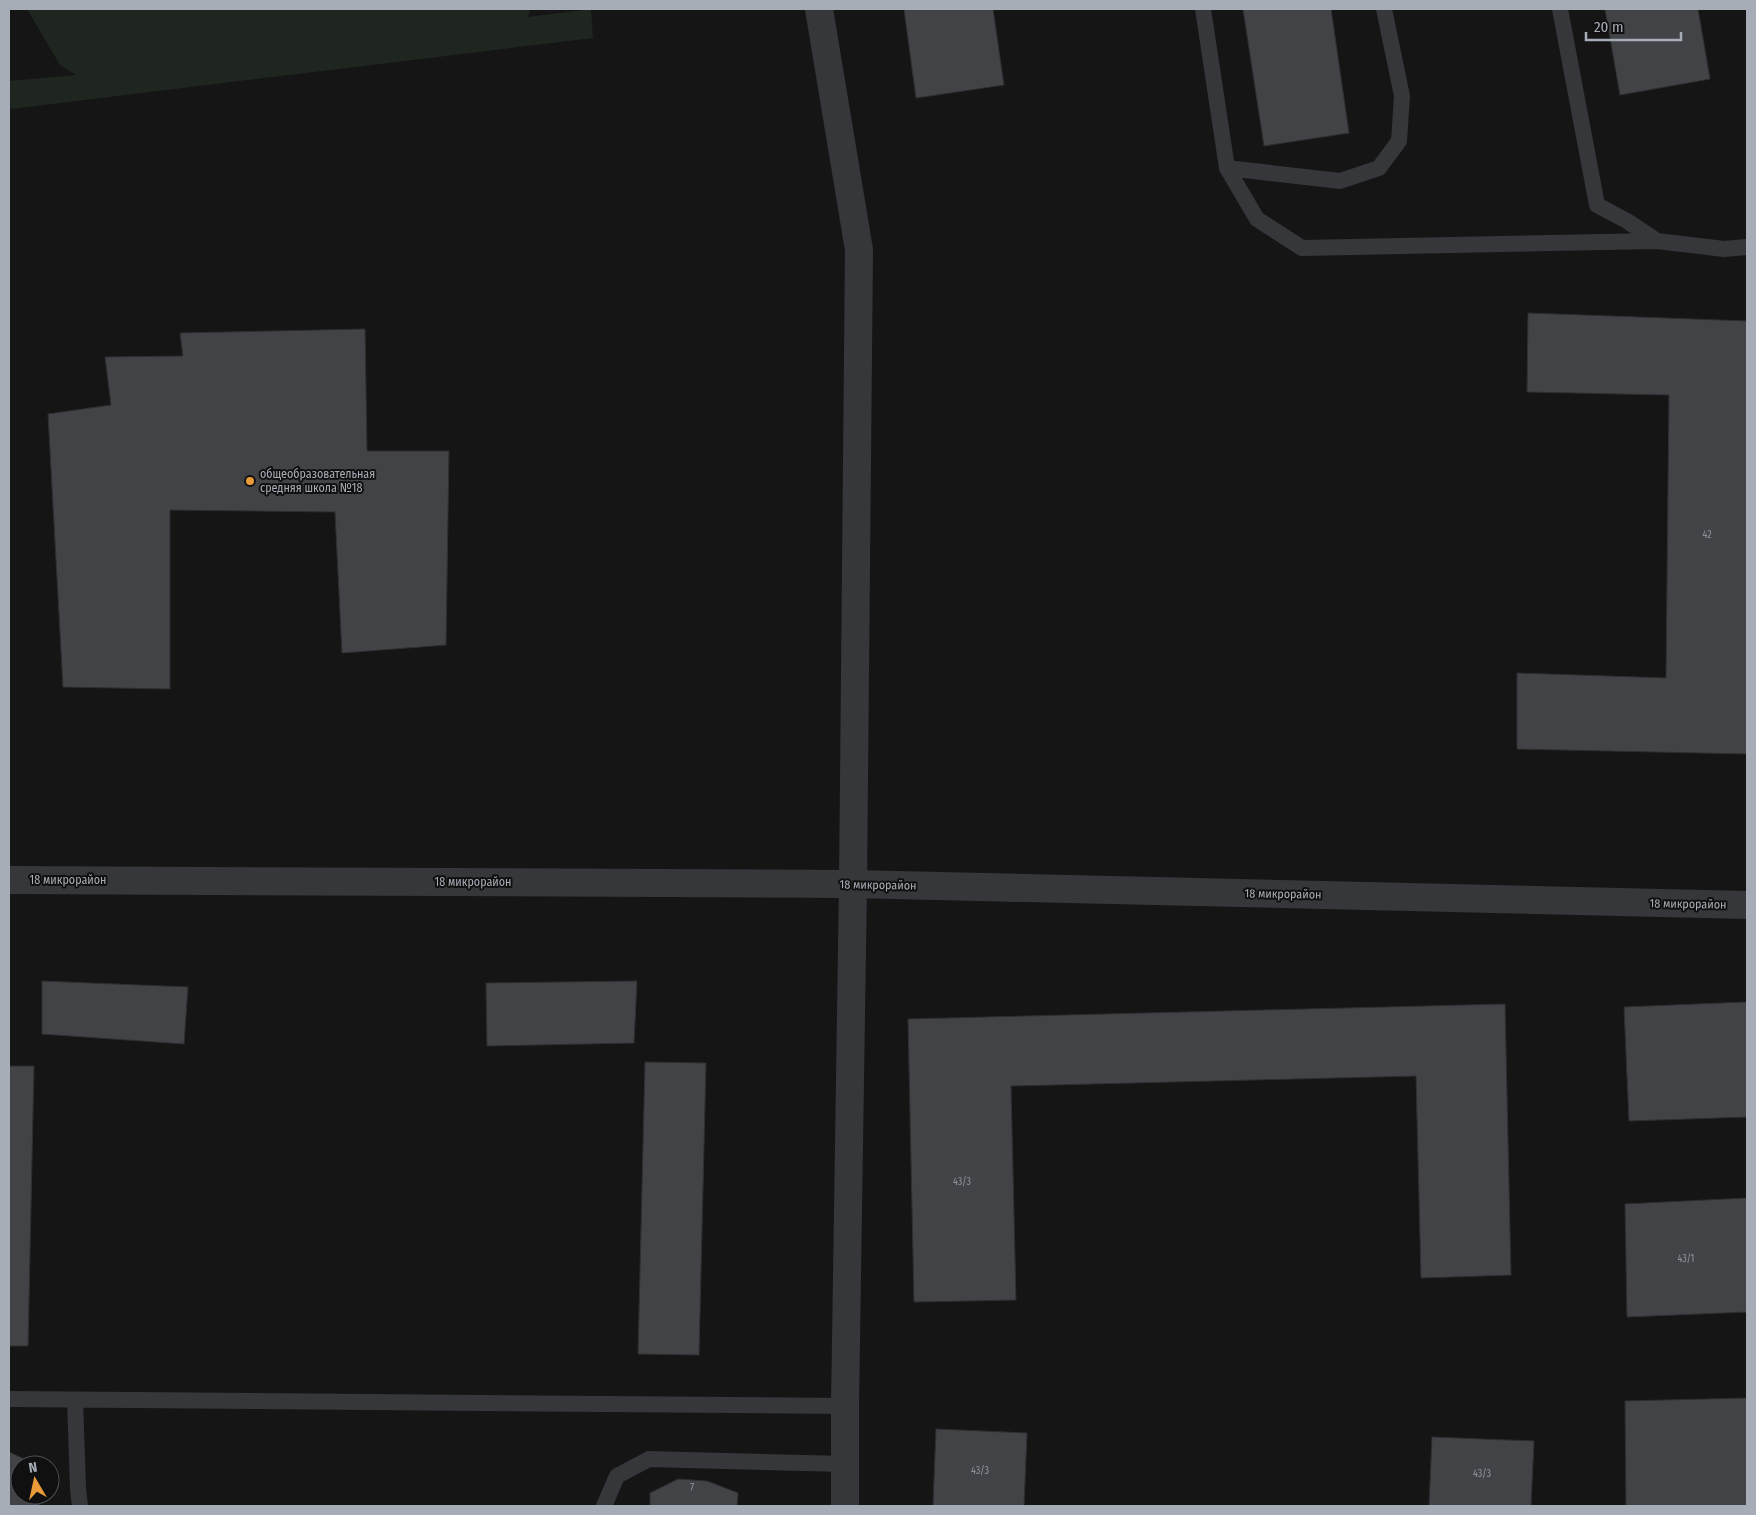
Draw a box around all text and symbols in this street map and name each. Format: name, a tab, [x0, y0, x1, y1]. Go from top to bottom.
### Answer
scale bar	[1586, 10, 1681, 42]
text: 20 m	[1594, 18, 1624, 36]
place label: общеобразовательная средняя школа №18	[260, 467, 375, 495]
marker: общеобразовательная средняя школа №18	[244, 475, 256, 487]
house number: 42	[1702, 529, 1712, 541]
street label: 18 микрорайон	[30, 873, 106, 887]
street label: 18 микрорайон	[435, 875, 511, 889]
street label: 18 микрорайон	[839, 877, 917, 893]
street label: 18 микрорайон	[1244, 886, 1322, 902]
street label: 18 микрорайон	[1649, 896, 1727, 912]
house number: 43/3	[953, 1176, 971, 1188]
house number: 43/1	[1678, 1253, 1695, 1265]
north arrow	[10, 1455, 60, 1505]
text: N	[28, 1459, 39, 1477]
house number: 43/3	[971, 1465, 989, 1477]
house number: 43/3	[1473, 1468, 1491, 1480]
house number: 7	[690, 1482, 694, 1494]

